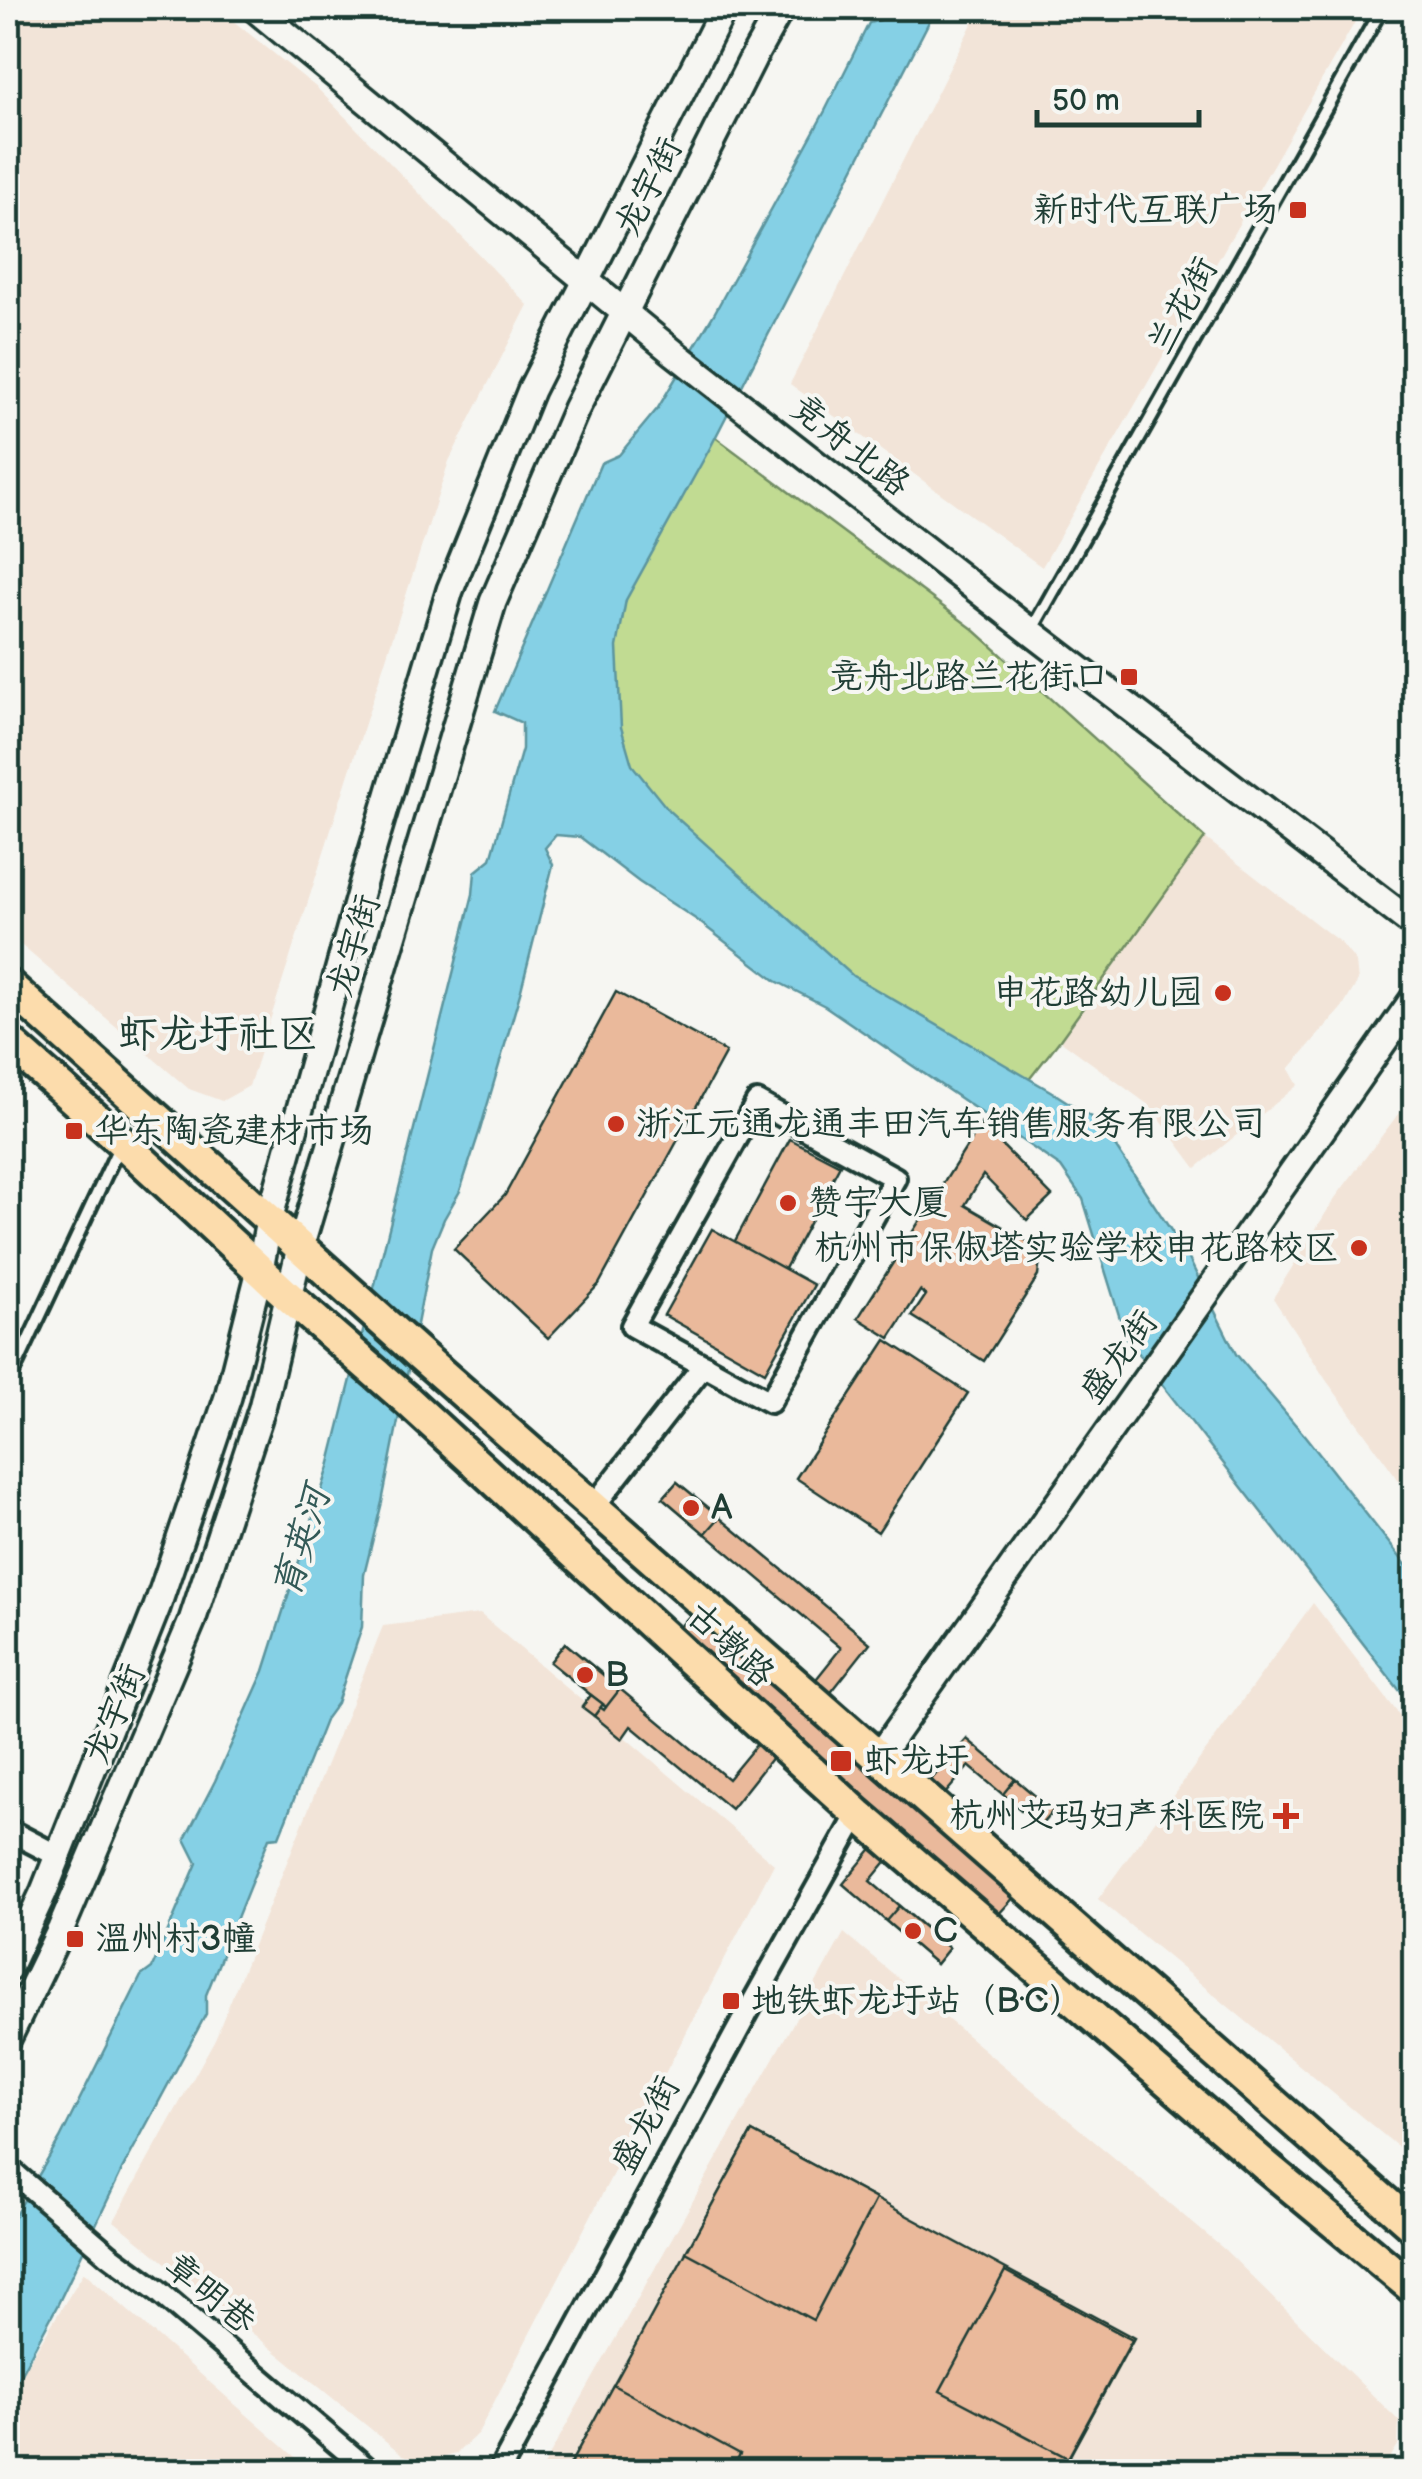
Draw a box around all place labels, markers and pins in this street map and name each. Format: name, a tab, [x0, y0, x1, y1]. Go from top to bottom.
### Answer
place label: 新时代互联广场	[1033, 189, 1278, 232]
marker: 新时代互联广场	[1287, 199, 1309, 221]
place label: 竞舟北路兰花街口	[829, 656, 1109, 699]
marker: 竞舟北路兰花街口	[1118, 666, 1140, 688]
place label: 申花路幼儿园	[993, 972, 1203, 1015]
marker: 申花路幼儿园	[1212, 982, 1234, 1004]
place label: 浙江元通龙通丰田汽车销售服务有限公司	[636, 1103, 1266, 1146]
place label: 华东陶瓷建材市场	[94, 1110, 374, 1153]
marker: 浙江元通龙通丰田汽车销售服务有限公司	[605, 1113, 627, 1135]
marker: 华东陶瓷建材市场	[63, 1120, 85, 1142]
place label: 赞宇大厦	[808, 1182, 948, 1225]
marker: 赞宇大厦	[777, 1192, 799, 1214]
place label: 杭州市保俶塔实验学校申花路校区	[814, 1227, 1339, 1270]
marker: 杭州市保俶塔实验学校申花路校区	[1348, 1237, 1370, 1259]
place label: A	[711, 1487, 733, 1530]
marker: A	[680, 1497, 702, 1519]
place label: B	[605, 1654, 629, 1697]
marker: B	[574, 1664, 596, 1686]
place label: 虾龙圩	[864, 1740, 969, 1783]
marker: 虾龙圩	[828, 1748, 854, 1774]
place label: 杭州艾玛妇产科医院	[949, 1795, 1264, 1838]
marker: 杭州艾玛妇产科医院	[1273, 1803, 1299, 1829]
place label: C	[933, 1910, 958, 1953]
place label: 温州村3幢	[95, 1918, 257, 1961]
marker: C	[902, 1920, 924, 1942]
marker: 温州村3幢	[64, 1928, 86, 1950]
place label: 地铁虾龙圩站（B·C）	[751, 1980, 1084, 2023]
marker: 地铁虾龙圩站（B·C）	[720, 1990, 742, 2012]

